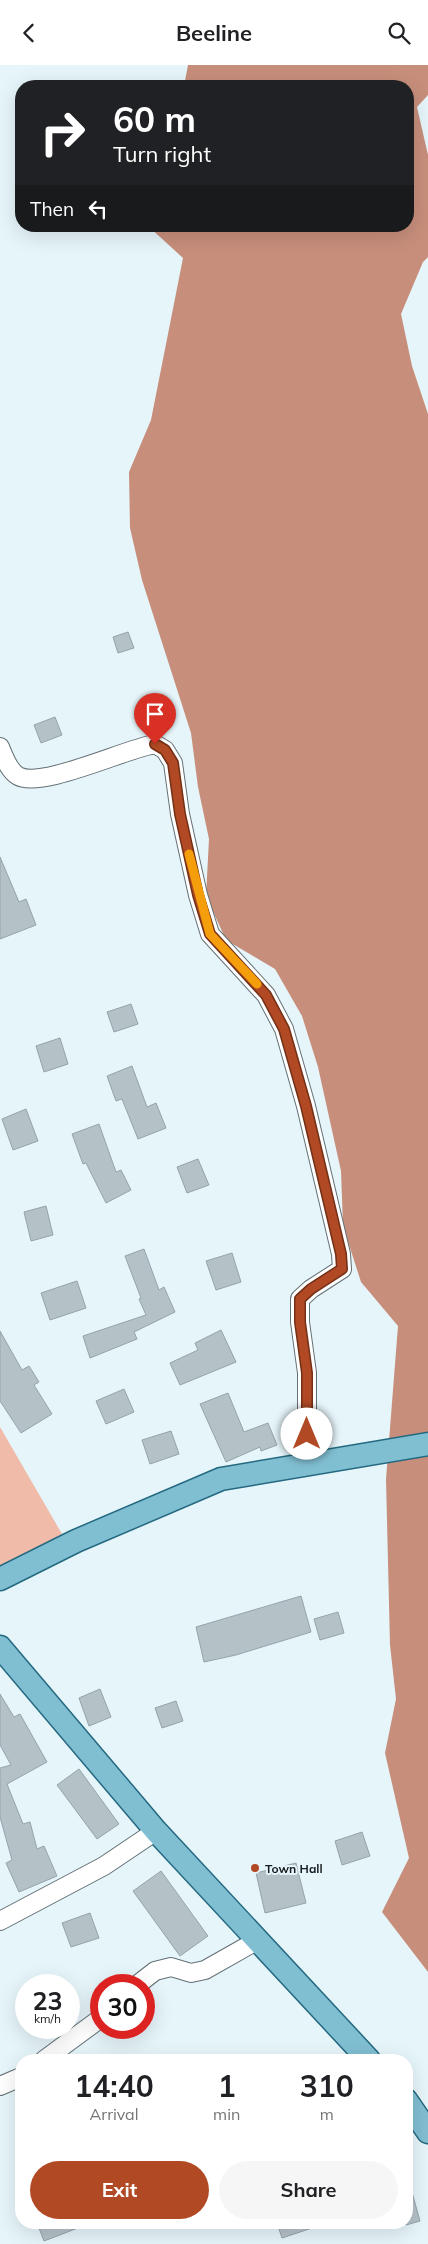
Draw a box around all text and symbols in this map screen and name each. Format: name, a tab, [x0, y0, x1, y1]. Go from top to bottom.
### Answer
icon: back	[15, 19, 43, 47]
text: Beeline	[176, 19, 252, 47]
icon: search	[385, 19, 413, 47]
text: 60 m	[113, 97, 196, 141]
icon: right	[30, 100, 95, 165]
text: Turn right	[113, 140, 211, 168]
icon: left	[84, 195, 112, 223]
text: Then	[30, 197, 74, 221]
pin	[134, 693, 176, 744]
icon: arrive	[141, 700, 169, 728]
position arrow	[280, 1407, 332, 1459]
place label: Town Hall	[265, 1861, 323, 1876]
marker: Town Hall	[249, 1862, 261, 1874]
speed limit sign: 30	[90, 1974, 155, 2039]
text: 23	[32, 1985, 63, 2016]
text: km/h	[34, 2011, 61, 2026]
text: 14:40	[74, 2067, 154, 2105]
text: 1	[218, 2067, 236, 2105]
text: 310	[300, 2067, 354, 2105]
text: Arrival	[90, 2104, 139, 2124]
text: min	[213, 2104, 240, 2124]
text: m	[320, 2104, 334, 2124]
button: Exit	[30, 2161, 209, 2219]
button: Share	[219, 2161, 398, 2219]

